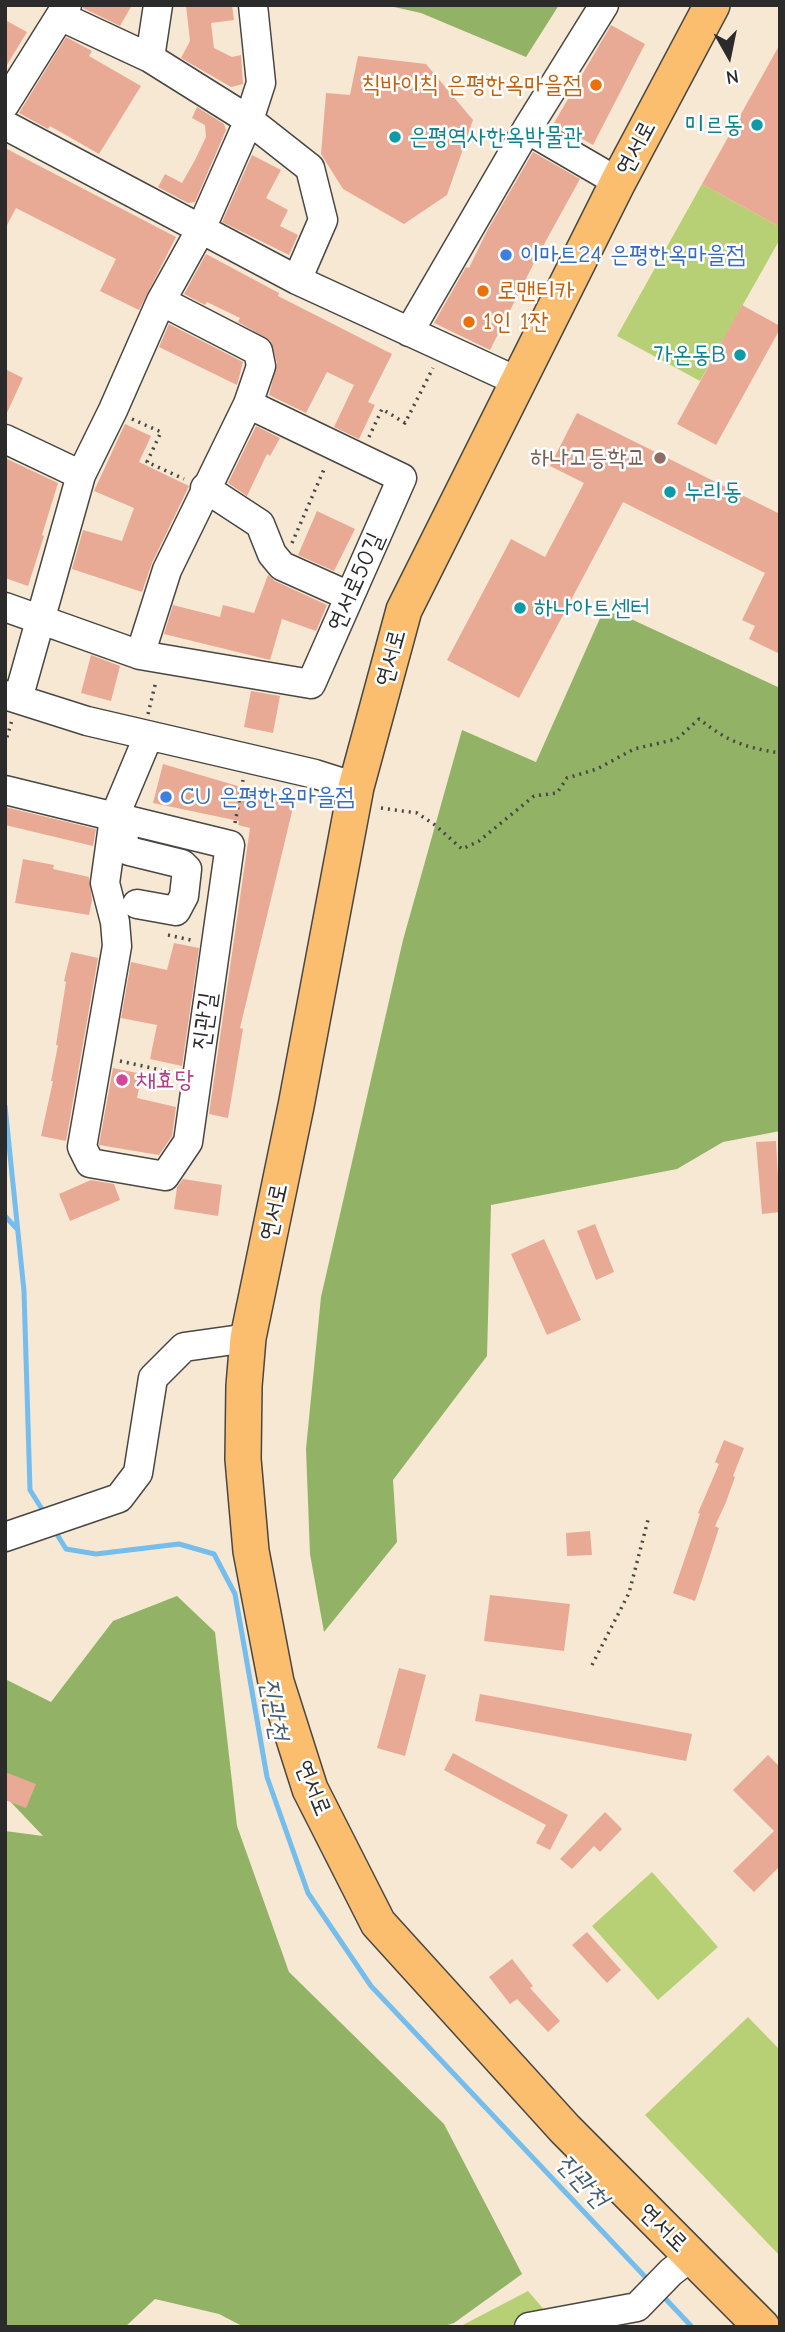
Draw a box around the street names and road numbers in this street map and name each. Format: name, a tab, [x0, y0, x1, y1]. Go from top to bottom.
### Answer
street label: 연서로	[610, 116, 662, 180]
street label: 연서로50길	[322, 528, 390, 636]
street label: 연서로	[370, 626, 412, 690]
street label: 진관길	[187, 990, 223, 1052]
street label: 연서로	[254, 1181, 294, 1243]
street label: 연서로	[289, 1756, 337, 1820]
street label: 연서로	[632, 2197, 694, 2259]

